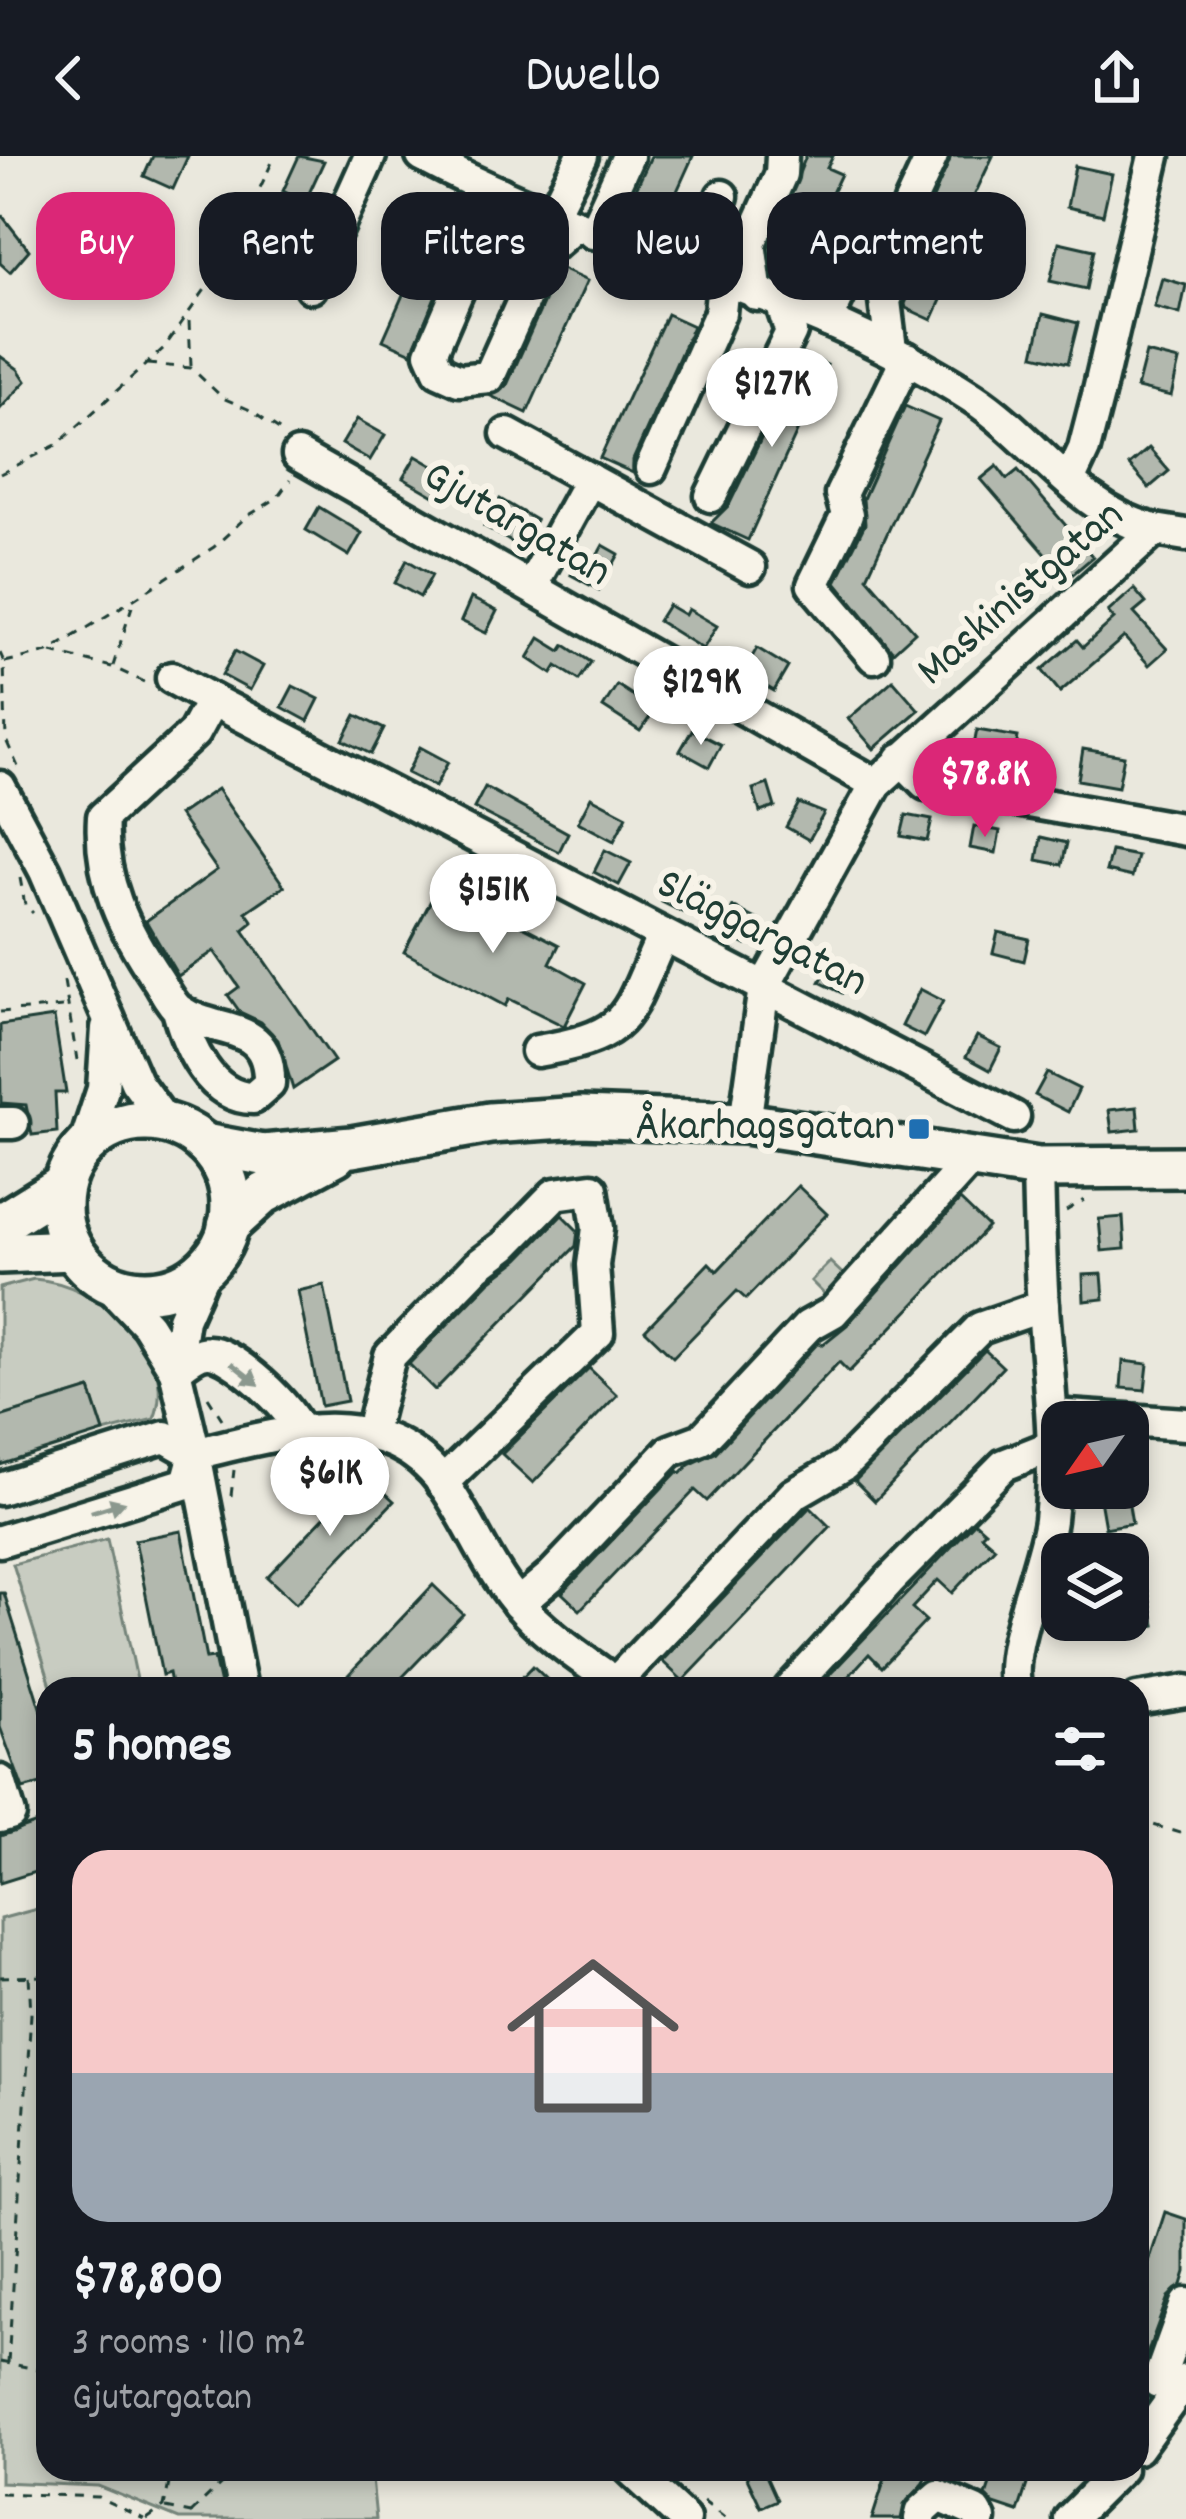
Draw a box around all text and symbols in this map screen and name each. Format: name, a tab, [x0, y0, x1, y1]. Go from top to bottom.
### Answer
text: Dwello	[525, 40, 661, 117]
icon: back	[36, 45, 102, 111]
icon: share	[1084, 45, 1150, 111]
chip: Buy	[36, 192, 175, 300]
chip: Rent	[199, 192, 357, 300]
chip: Filters	[381, 192, 569, 300]
chip: New	[593, 192, 743, 300]
chip: Apartment	[767, 192, 1026, 300]
pin: $127K	[688, 348, 856, 450]
text: $127K	[733, 359, 811, 414]
street label: Gjutargatan	[410, 446, 622, 606]
street label: Maskinistgatan	[904, 487, 1140, 703]
pin: $129K	[617, 646, 785, 748]
text: $129K	[660, 657, 742, 712]
pin: $78.8K	[887, 738, 1083, 840]
text: $78.8K	[940, 749, 1030, 804]
pin: $151K	[409, 854, 577, 956]
street label: Släggargatan	[644, 854, 878, 1016]
text: $151K	[457, 865, 529, 920]
place label: Åkarhagsgatan	[636, 1097, 895, 1161]
marker: Åkarhagsgatan	[906, 1116, 932, 1142]
one-way arrow	[229, 1361, 261, 1386]
north arrow	[1041, 1401, 1149, 1509]
map controls	[1041, 1401, 1149, 1641]
pin: $61K	[259, 1437, 401, 1539]
text: $61K	[297, 1448, 363, 1503]
one-way arrow	[90, 1497, 127, 1516]
button: layers	[1041, 1533, 1149, 1641]
text: 5 homes	[72, 1713, 232, 1785]
icon: filters	[1047, 1716, 1113, 1782]
icon: home	[485, 1928, 701, 2144]
text: $78,800	[72, 2246, 224, 2318]
text: 3 rooms · 110 m²	[72, 2318, 306, 2373]
text: Gjutargatan	[72, 2373, 252, 2428]

